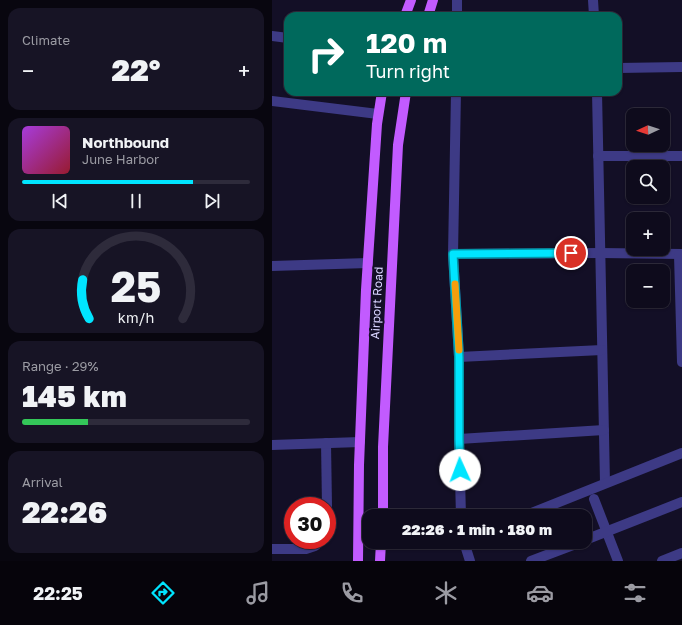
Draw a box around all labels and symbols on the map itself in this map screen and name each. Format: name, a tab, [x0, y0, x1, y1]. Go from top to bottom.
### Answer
north arrow	[626, 108, 670, 152]
pin	[554, 236, 588, 270]
street label: Airport Road	[367, 266, 386, 340]
position arrow	[439, 449, 481, 491]
speed limit sign: 30	[284, 497, 336, 549]

